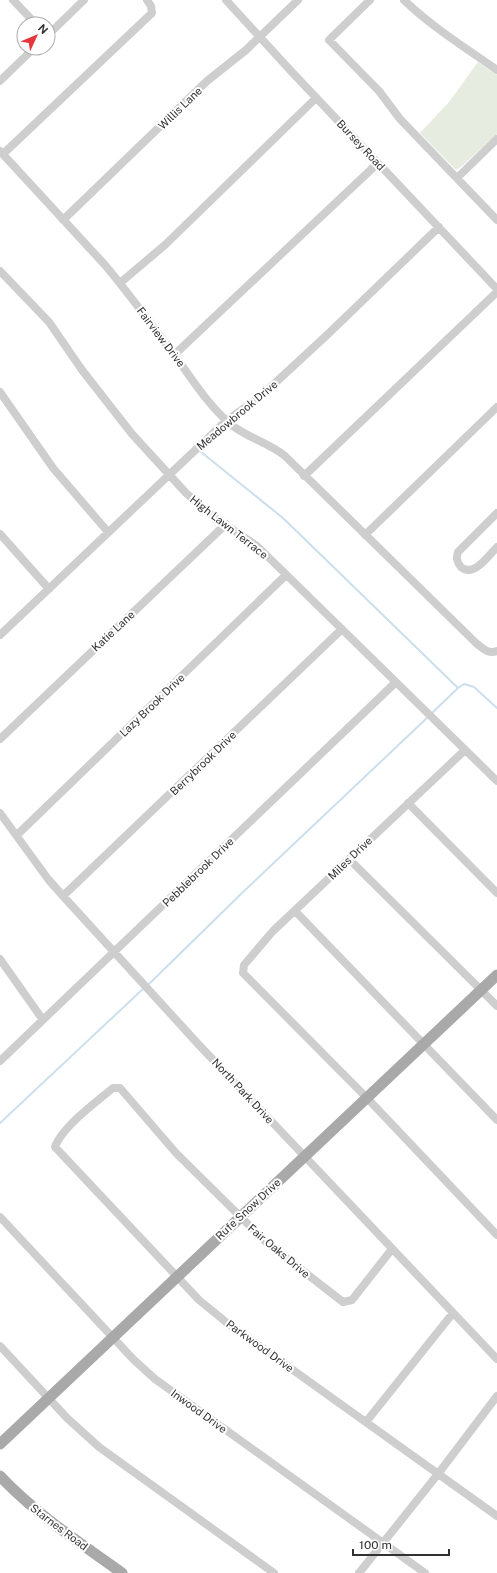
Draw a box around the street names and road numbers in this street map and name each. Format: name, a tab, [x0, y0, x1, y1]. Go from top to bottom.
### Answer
street label: Willis Lane	[156, 84, 204, 132]
street label: Bursey Road	[335, 117, 387, 173]
street label: Fairview Drive	[135, 305, 187, 369]
street label: Meadowbrook Drive	[194, 378, 280, 452]
street label: High Lawn Terrace	[188, 493, 270, 561]
street label: Katie Lane	[89, 608, 137, 654]
street label: Lazy Brook Drive	[117, 671, 187, 739]
street label: Berrybrook Drive	[168, 729, 238, 797]
street label: Miles Drive	[326, 834, 374, 882]
street label: Pebblebrook Drive	[160, 835, 236, 909]
street label: North Park Drive	[210, 1056, 276, 1126]
street label: Rufe Snow Drive	[213, 1176, 283, 1242]
street label: Fair Oaks Drive	[246, 1222, 312, 1280]
street label: Parkwood Drive	[224, 1318, 296, 1374]
street label: Inwood Drive	[169, 1387, 229, 1435]
street label: Starnes Road	[28, 1502, 90, 1552]

